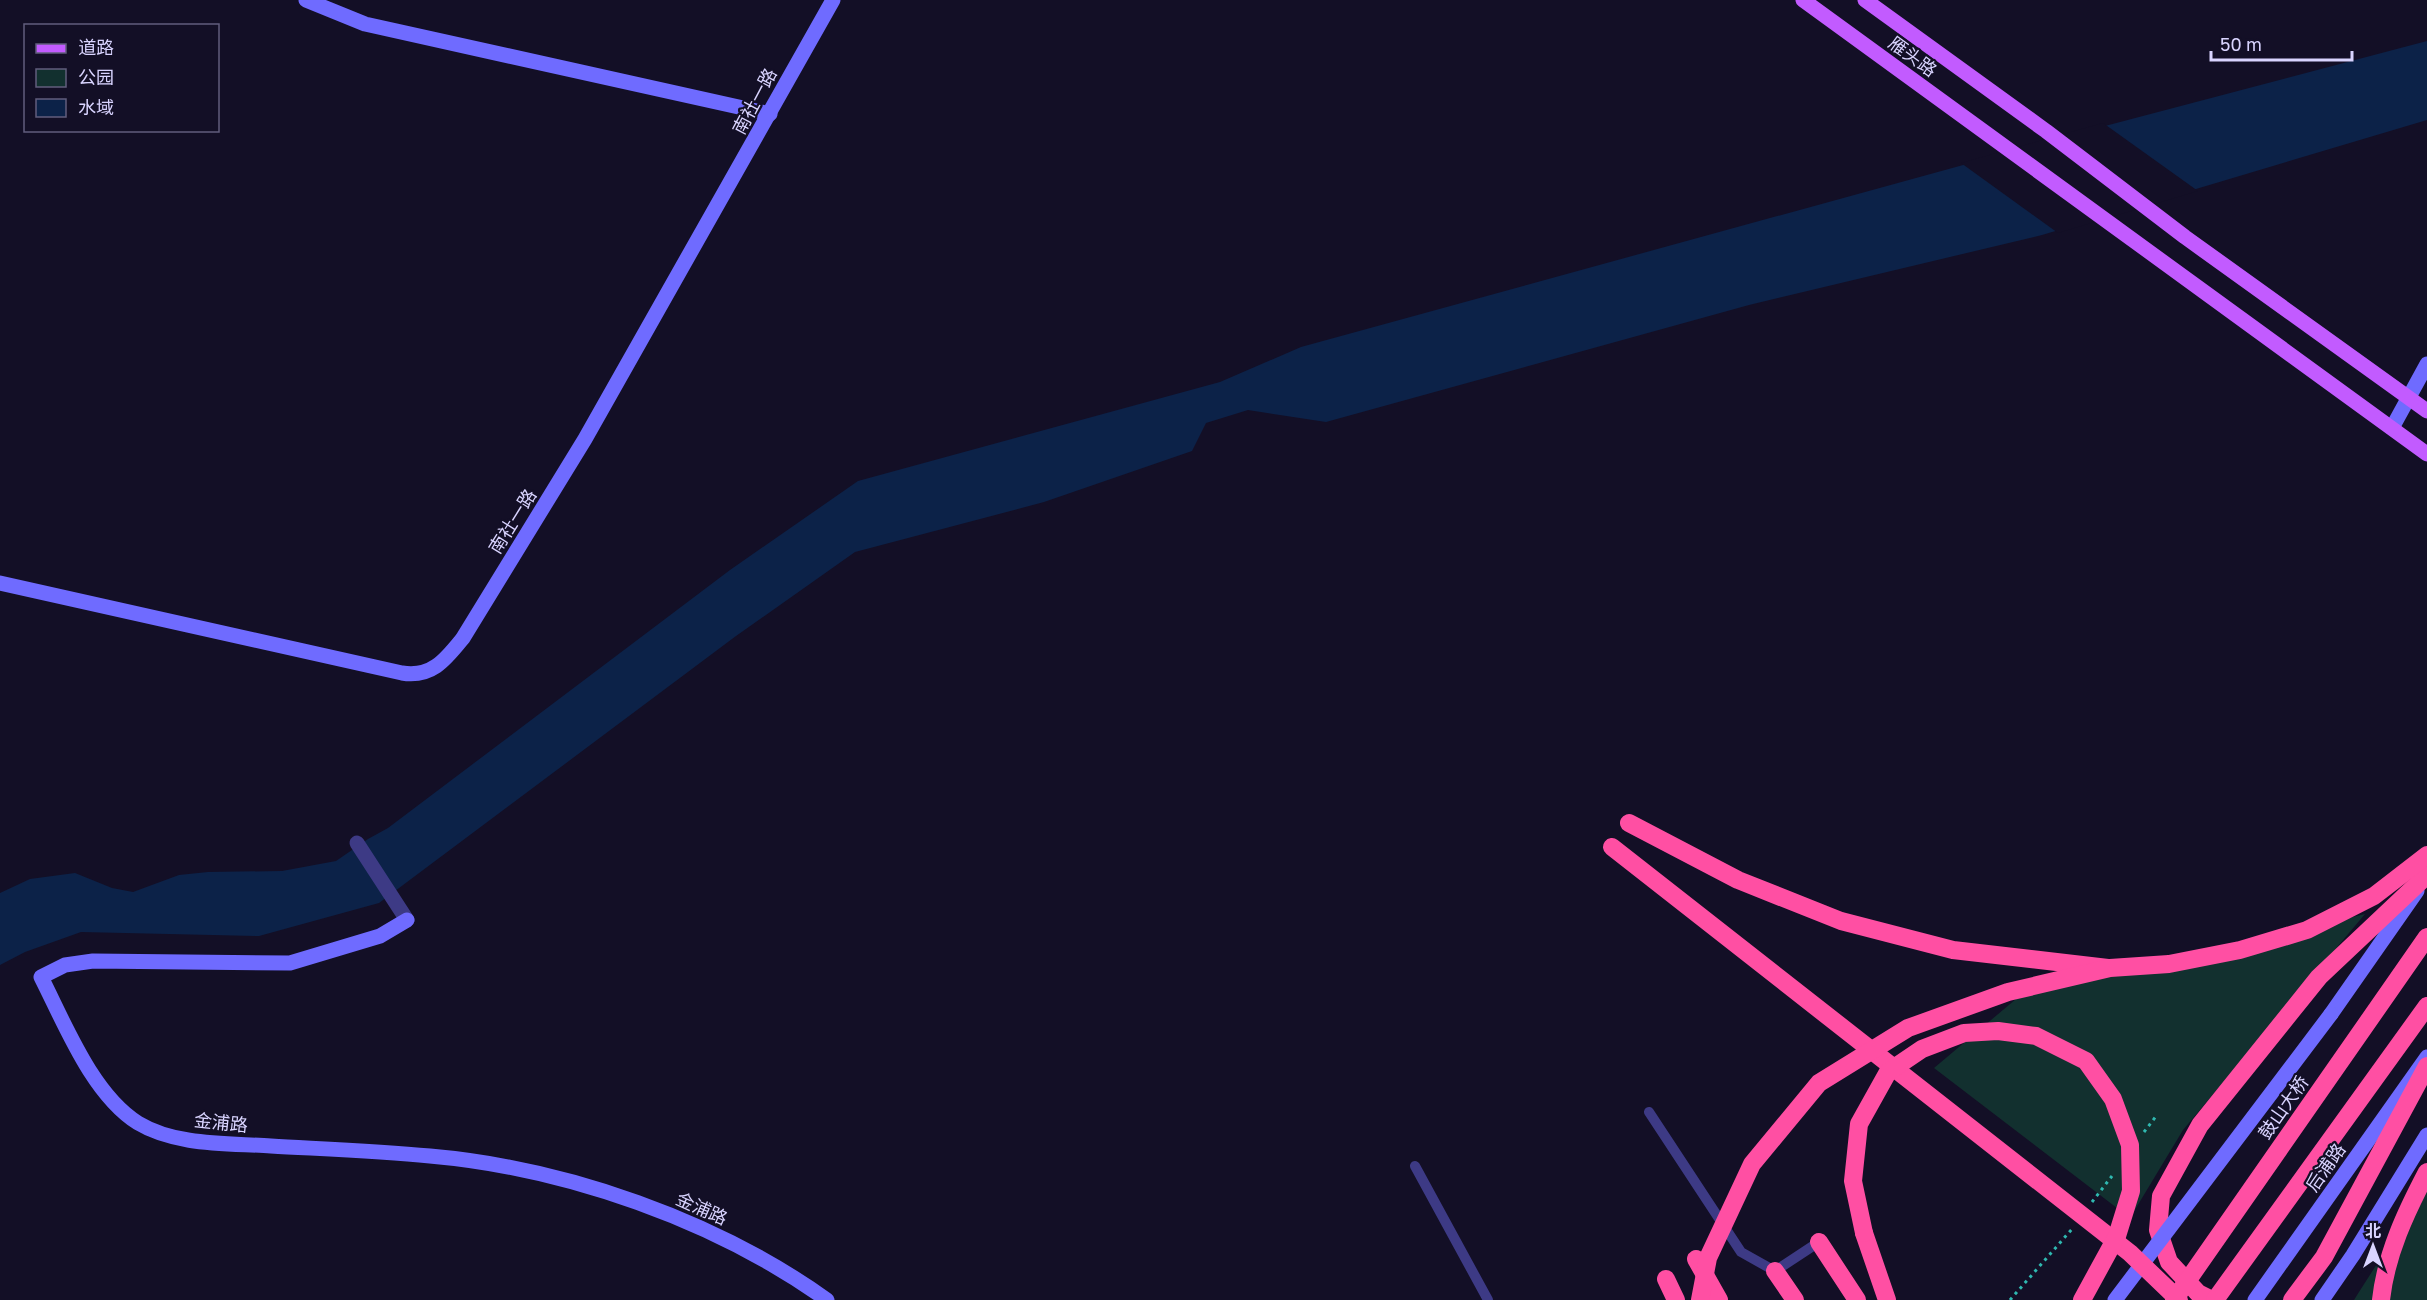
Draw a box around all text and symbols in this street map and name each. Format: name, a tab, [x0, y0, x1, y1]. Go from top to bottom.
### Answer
legend	[24, 24, 219, 132]
scale bar	[2211, 24, 2352, 62]
street label: 雁头路	[1885, 31, 1941, 81]
text: 50 m	[2220, 33, 2262, 55]
text: 道路	[78, 36, 114, 58]
street label: 南社一路	[727, 64, 781, 138]
text: 公园	[78, 66, 114, 88]
text: 水域	[78, 96, 114, 118]
street label: 南社一路	[484, 485, 540, 557]
street label: 鼓山大桥	[2253, 1071, 2313, 1143]
street label: 金浦路	[193, 1108, 249, 1136]
street label: 后浦路	[2301, 1139, 2349, 1195]
street label: 金浦路	[673, 1187, 731, 1229]
north arrow	[2343, 1216, 2403, 1276]
text: 北	[2365, 1221, 2381, 1241]

